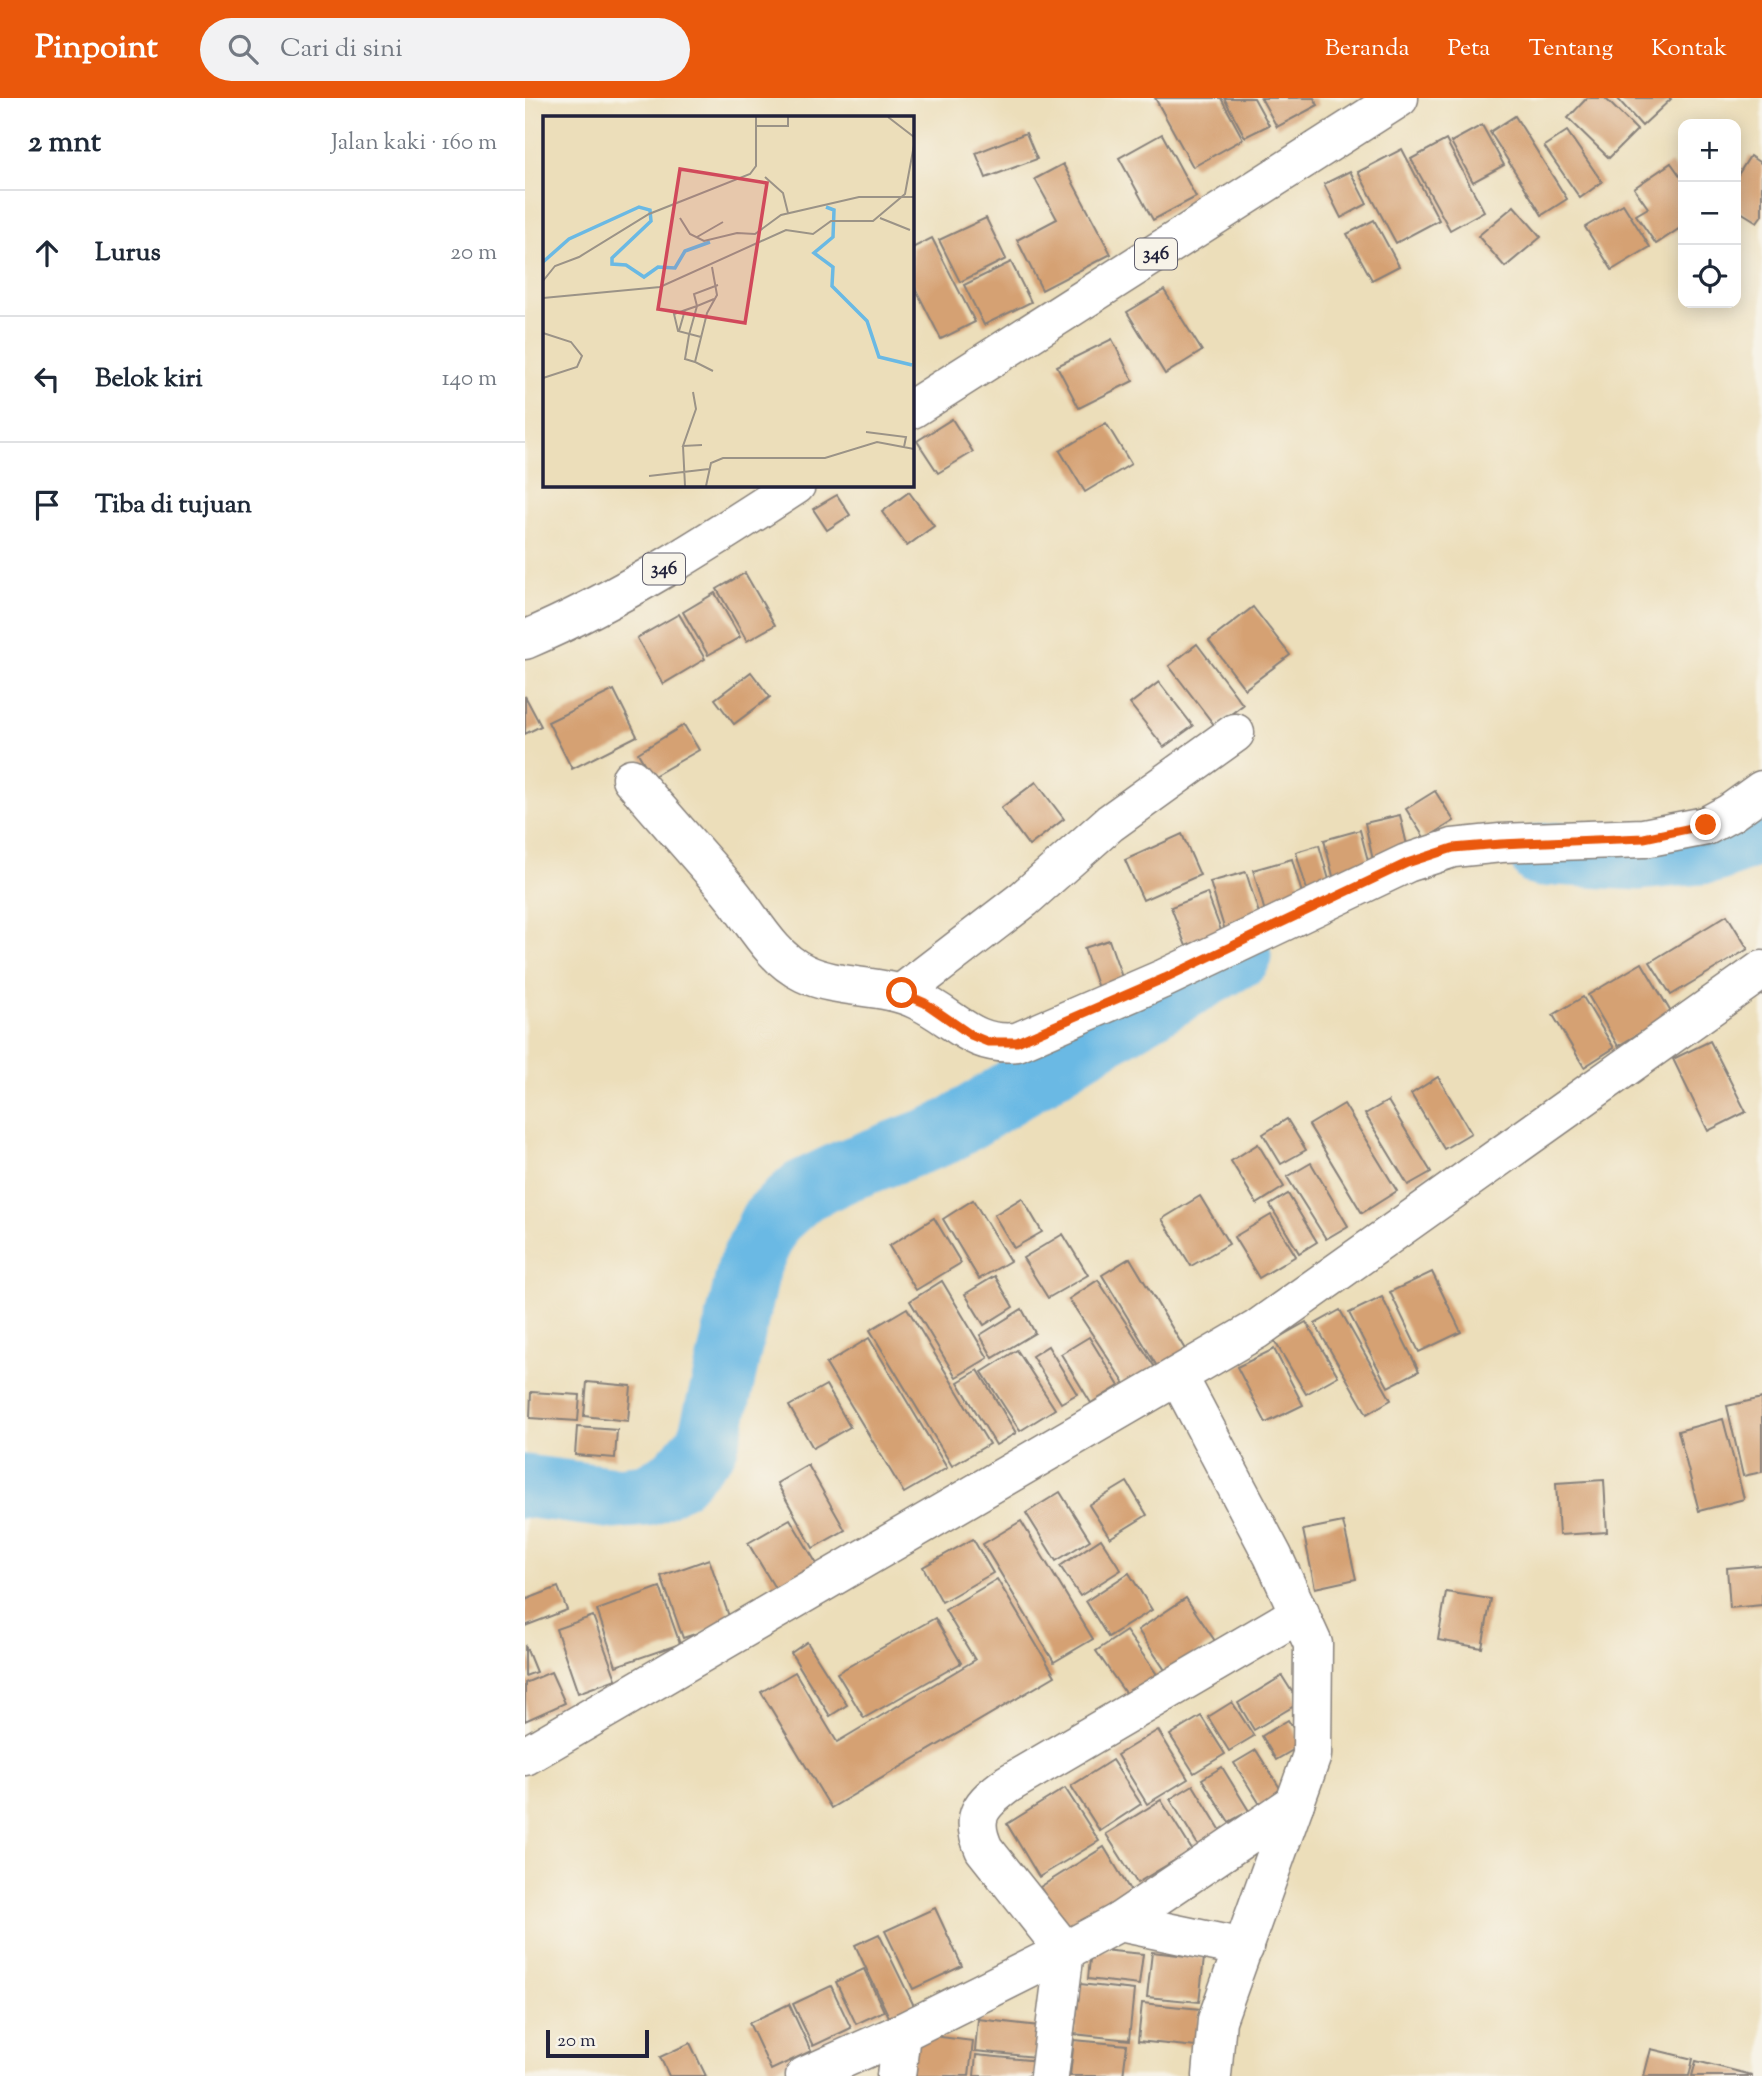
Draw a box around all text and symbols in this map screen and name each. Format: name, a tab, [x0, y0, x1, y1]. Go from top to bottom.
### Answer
search box	[200, 18, 690, 81]
text: Pinpoint	[35, 25, 158, 73]
icon: search	[224, 30, 262, 68]
text: Cari di sini	[280, 31, 403, 68]
text: Beranda	[1325, 32, 1410, 66]
text: Peta	[1448, 32, 1490, 66]
text: Tentang	[1528, 32, 1613, 66]
text: Kontak	[1651, 32, 1727, 66]
inset map	[543, 116, 913, 486]
map controls	[1678, 119, 1741, 308]
button: +	[1678, 119, 1741, 182]
text: 2 mnt	[28, 122, 101, 165]
text: Jalan kaki · 160 m	[331, 127, 497, 160]
button: −	[1678, 182, 1741, 245]
icon: ahead	[28, 234, 66, 272]
text: Lurus	[95, 235, 161, 272]
text: 20 m	[450, 237, 497, 270]
road number: 346	[1135, 238, 1177, 270]
button: locate	[1678, 245, 1741, 308]
icon: left	[28, 360, 66, 398]
text: Belok kiri	[95, 361, 203, 398]
text: 140 m	[442, 363, 497, 396]
icon: arrive	[28, 486, 66, 524]
text: Tiba di tujuan	[95, 487, 252, 524]
road number: 346	[643, 554, 685, 584]
route end	[1690, 809, 1721, 840]
route start	[886, 977, 917, 1008]
scale bar	[546, 2027, 649, 2059]
text: 20 m	[557, 2028, 596, 2055]

